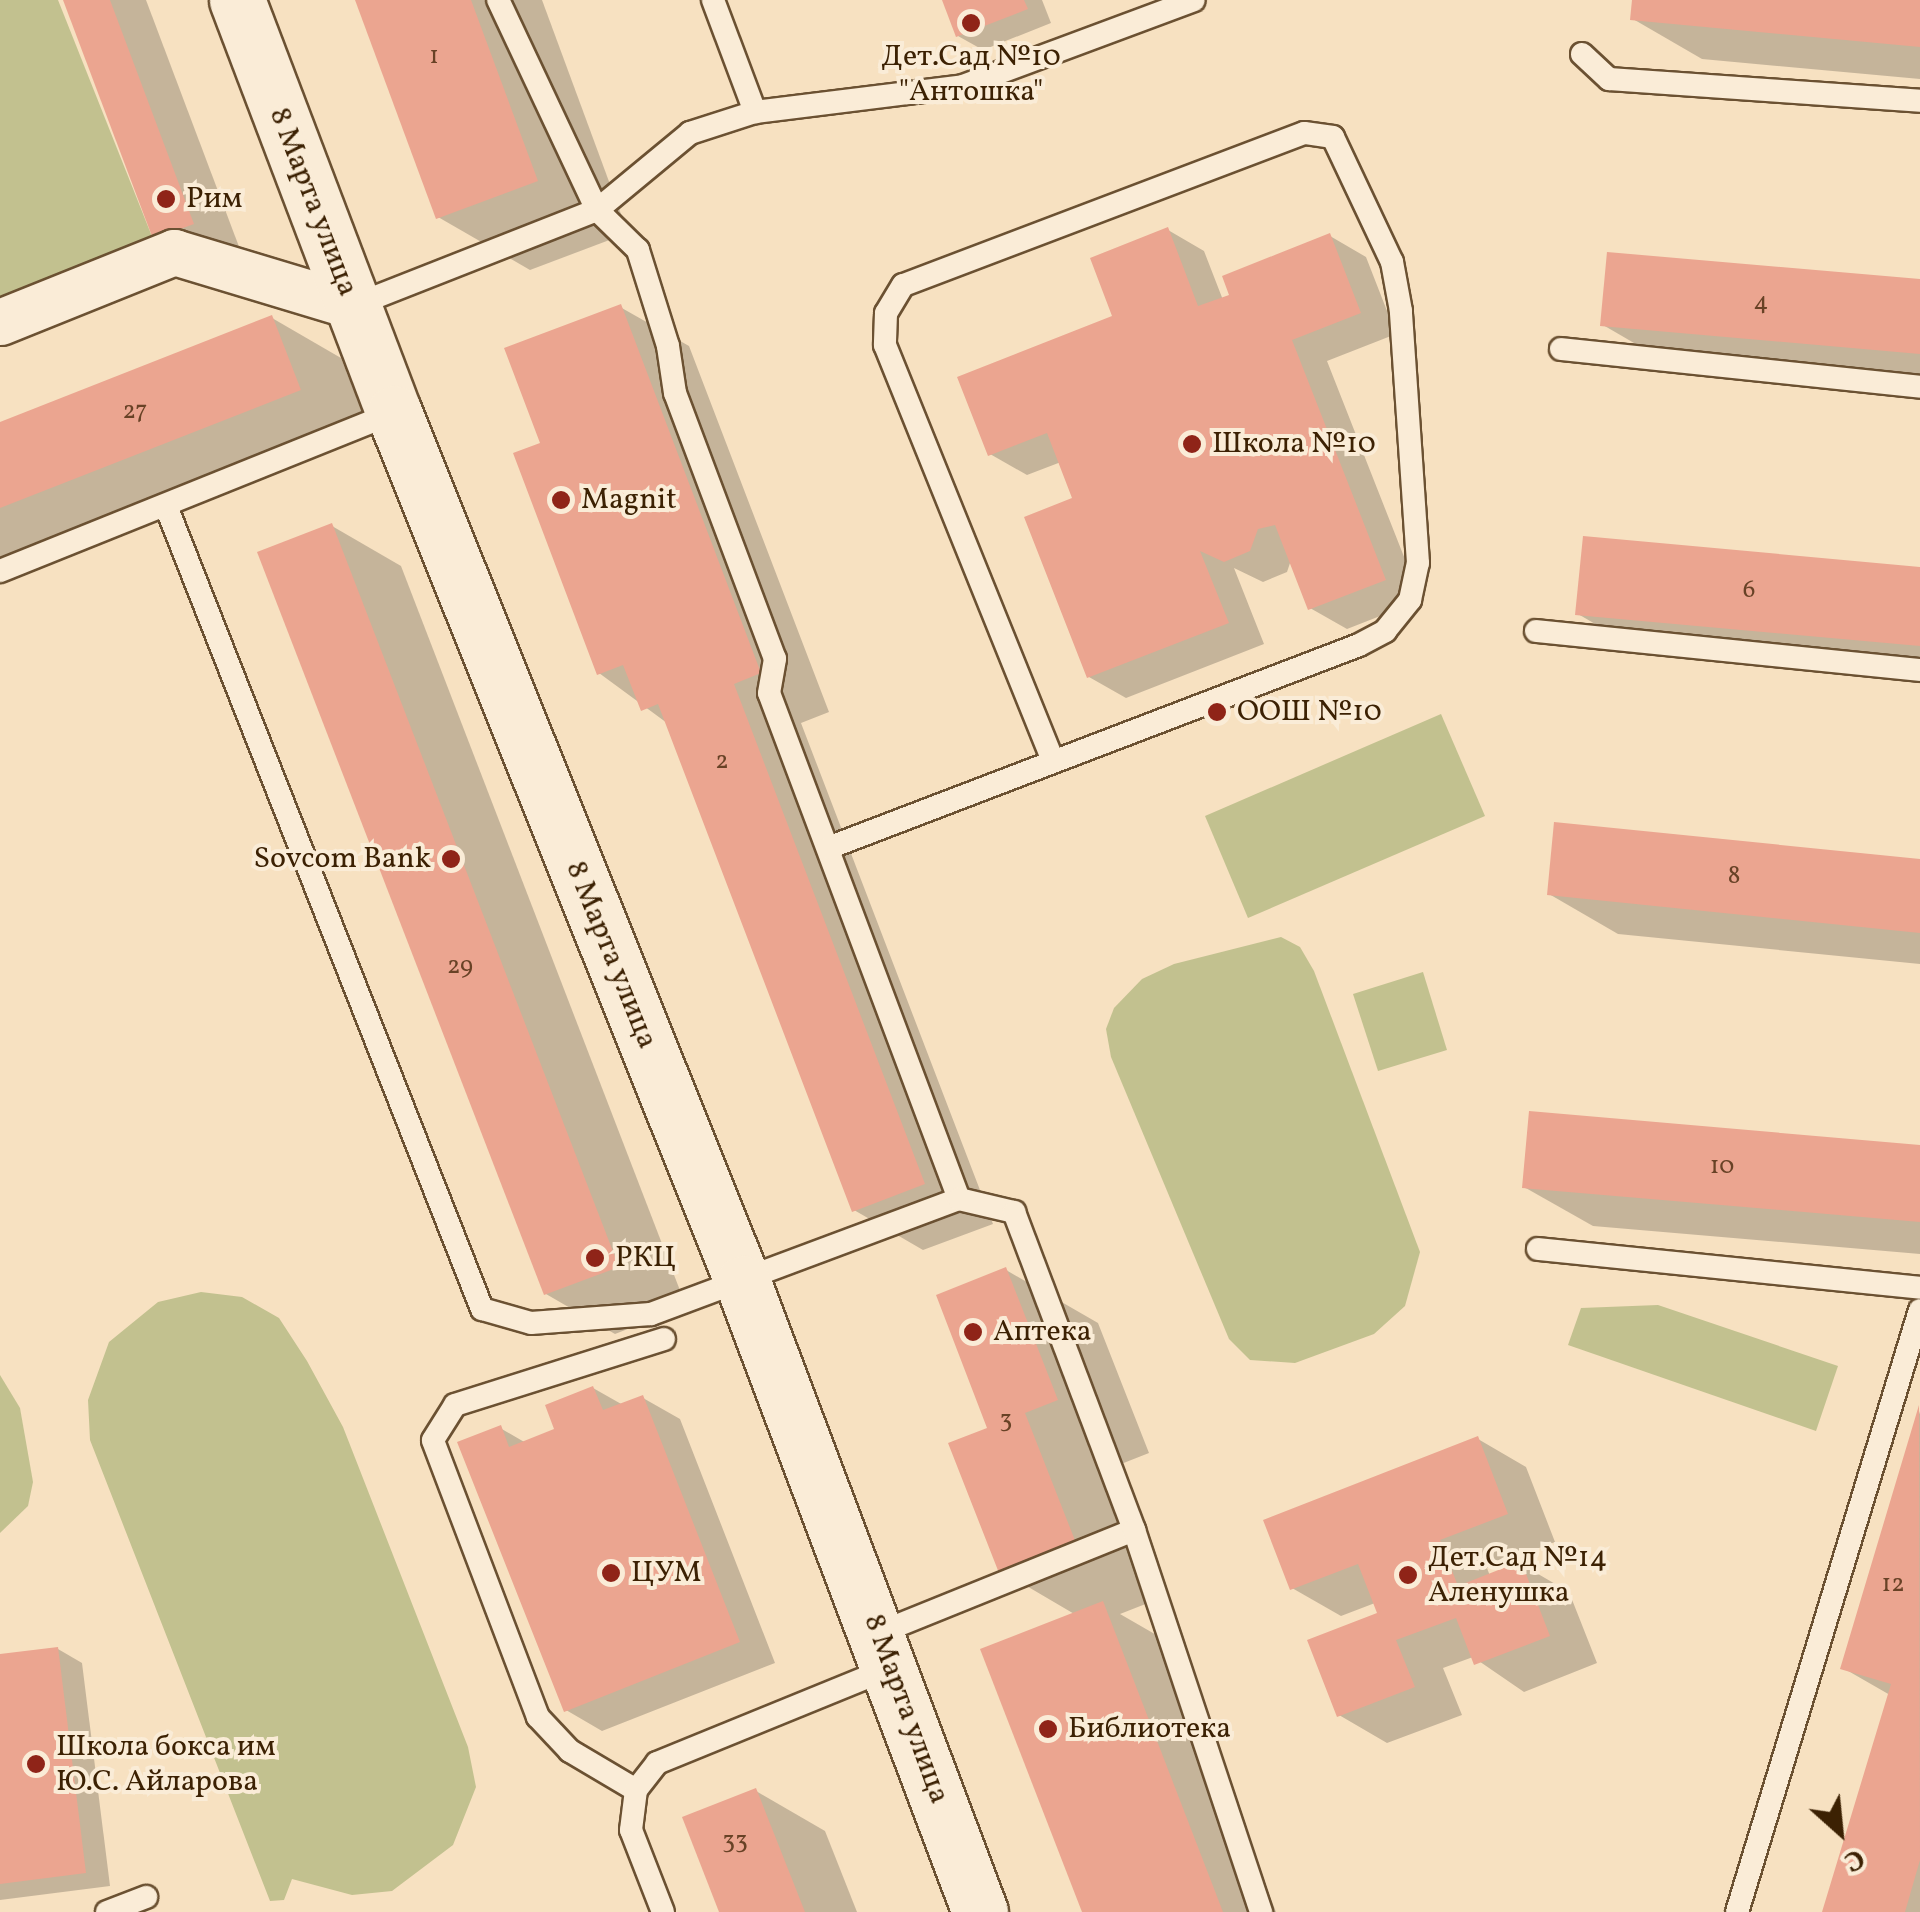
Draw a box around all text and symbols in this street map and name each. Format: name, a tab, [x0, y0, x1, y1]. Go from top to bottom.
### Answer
marker: Дет.Сад №10 "Антошка"	[960, 12, 982, 34]
place label: Дет.Сад №10 "Антошка"	[881, 39, 1061, 110]
house number: 1	[429, 42, 439, 72]
street label: 8 Марта улица	[260, 102, 366, 302]
place label: Рим	[186, 181, 242, 217]
marker: Рим	[155, 188, 177, 210]
house number: 4	[1754, 288, 1768, 318]
house number: 27	[123, 397, 147, 427]
place label: Школа №10	[1212, 426, 1376, 462]
marker: Школа №10	[1181, 433, 1203, 455]
place label: Magnit	[581, 482, 677, 518]
marker: Magnit	[550, 489, 572, 511]
house number: 6	[1743, 576, 1755, 606]
place label: ООШ №10	[1237, 694, 1382, 730]
marker: ООШ №10	[1206, 701, 1228, 723]
house number: 2	[715, 747, 729, 777]
place label: Sovcom Bank	[253, 841, 431, 877]
marker: Sovcom Bank	[440, 848, 462, 870]
street label: 8 Марта улица	[557, 856, 665, 1054]
house number: 8	[1728, 862, 1740, 892]
house number: 29	[447, 952, 473, 982]
house number: 10	[1710, 1152, 1734, 1182]
place label: РКЦ	[615, 1240, 676, 1276]
marker: РКЦ	[584, 1247, 606, 1269]
place label: Аптека	[993, 1314, 1092, 1350]
marker: Аптека	[962, 1321, 984, 1343]
house number: 3	[1000, 1406, 1012, 1436]
place label: Дет.Сад №14 Аленушка	[1428, 1540, 1607, 1610]
place label: ЦУМ	[631, 1555, 701, 1591]
marker: ЦУМ	[600, 1562, 622, 1584]
marker: Дет.Сад №14 Аленушка	[1397, 1564, 1419, 1586]
house number: 12	[1881, 1570, 1905, 1600]
street label: 8 Марта улица	[855, 1609, 957, 1809]
place label: Библиотека	[1068, 1711, 1231, 1747]
marker: Библиотека	[1037, 1718, 1059, 1740]
place label: Школа бокса им Ю.С. Айларова	[56, 1729, 276, 1800]
marker: Школа бокса им Ю.С. Айларова	[25, 1753, 47, 1775]
north arrow	[1790, 1782, 1890, 1882]
house number: 33	[722, 1827, 748, 1857]
text: С	[1837, 1838, 1871, 1881]

